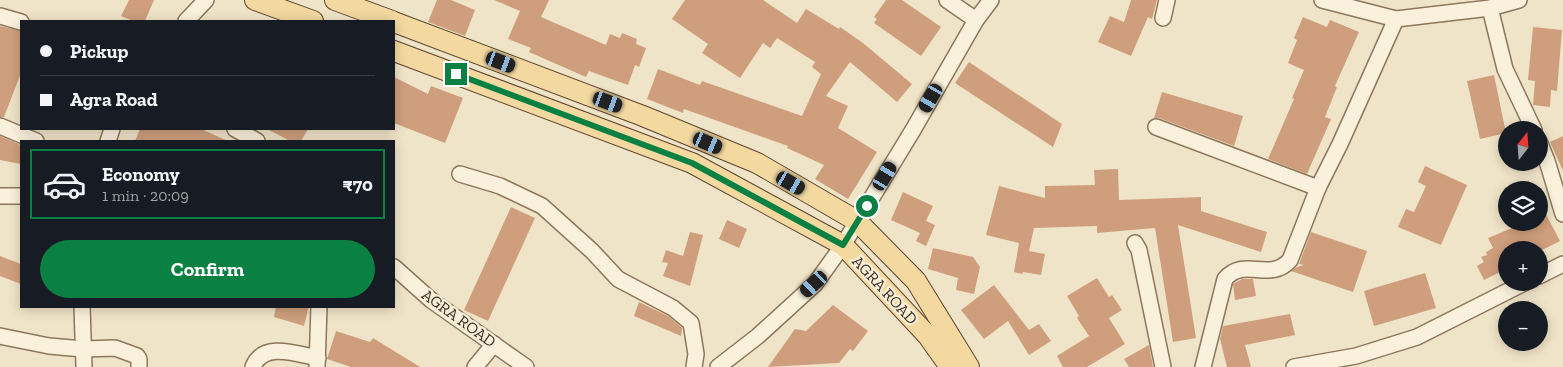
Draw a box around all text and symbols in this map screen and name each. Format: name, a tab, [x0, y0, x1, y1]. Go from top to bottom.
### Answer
text: Pickup	[70, 40, 128, 63]
car	[484, 50, 517, 74]
route end	[445, 63, 467, 85]
car	[917, 81, 944, 115]
text: Agra Road	[70, 88, 158, 111]
car	[591, 90, 624, 114]
north arrow	[1498, 121, 1548, 171]
map controls	[1498, 121, 1548, 351]
car	[691, 130, 724, 156]
car	[870, 159, 899, 193]
icon: car	[42, 162, 87, 207]
text: Economy	[102, 163, 180, 186]
car	[774, 169, 807, 197]
text: ₹70	[342, 173, 373, 196]
button: layers	[1498, 181, 1548, 231]
text: 1 min · 20:09	[102, 186, 189, 205]
route start	[856, 195, 878, 217]
button: Confirm	[40, 240, 375, 298]
button: +	[1498, 241, 1548, 291]
street label: AGRA ROAD	[848, 252, 922, 328]
car	[797, 268, 830, 300]
street label: AGRA ROAD	[418, 285, 500, 351]
button: −	[1498, 301, 1548, 351]

